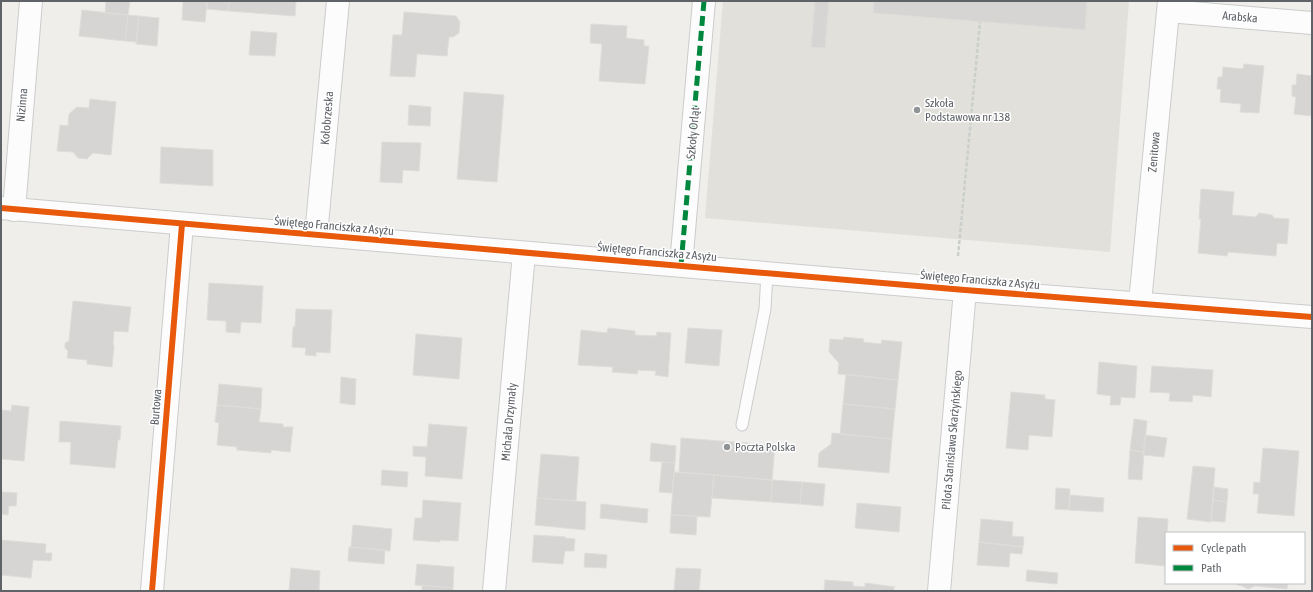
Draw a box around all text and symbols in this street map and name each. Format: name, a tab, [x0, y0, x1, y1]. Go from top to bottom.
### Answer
street label: Arabska	[1222, 8, 1258, 26]
street label: Nizinna	[14, 87, 30, 123]
street label: Kołobrzeska	[318, 91, 336, 145]
place label: Szkoła Podstawowa nr 138	[925, 96, 1010, 124]
marker: Szkoła Podstawowa nr 138	[912, 105, 922, 115]
street label: Szkoły Orląt	[684, 106, 702, 160]
street label: Zenitowa	[1145, 131, 1163, 173]
street label: Świętego Franciszka z Asyżu	[274, 214, 395, 238]
street label: Świętego Franciszka z Asyżu	[597, 240, 718, 264]
street label: Świętego Franciszka z Asyżu	[920, 268, 1041, 292]
street label: Pilota Stanisława Skarżyńskiego	[939, 369, 965, 510]
street label: Michała Drzymały	[499, 382, 519, 462]
street label: Burtowa	[147, 388, 165, 426]
place label: Poczta Polska	[735, 440, 796, 454]
marker: Poczta Polska	[722, 442, 732, 452]
legend	[1165, 532, 1305, 584]
text: Cycle path	[1201, 541, 1246, 555]
text: Path	[1201, 561, 1222, 575]

